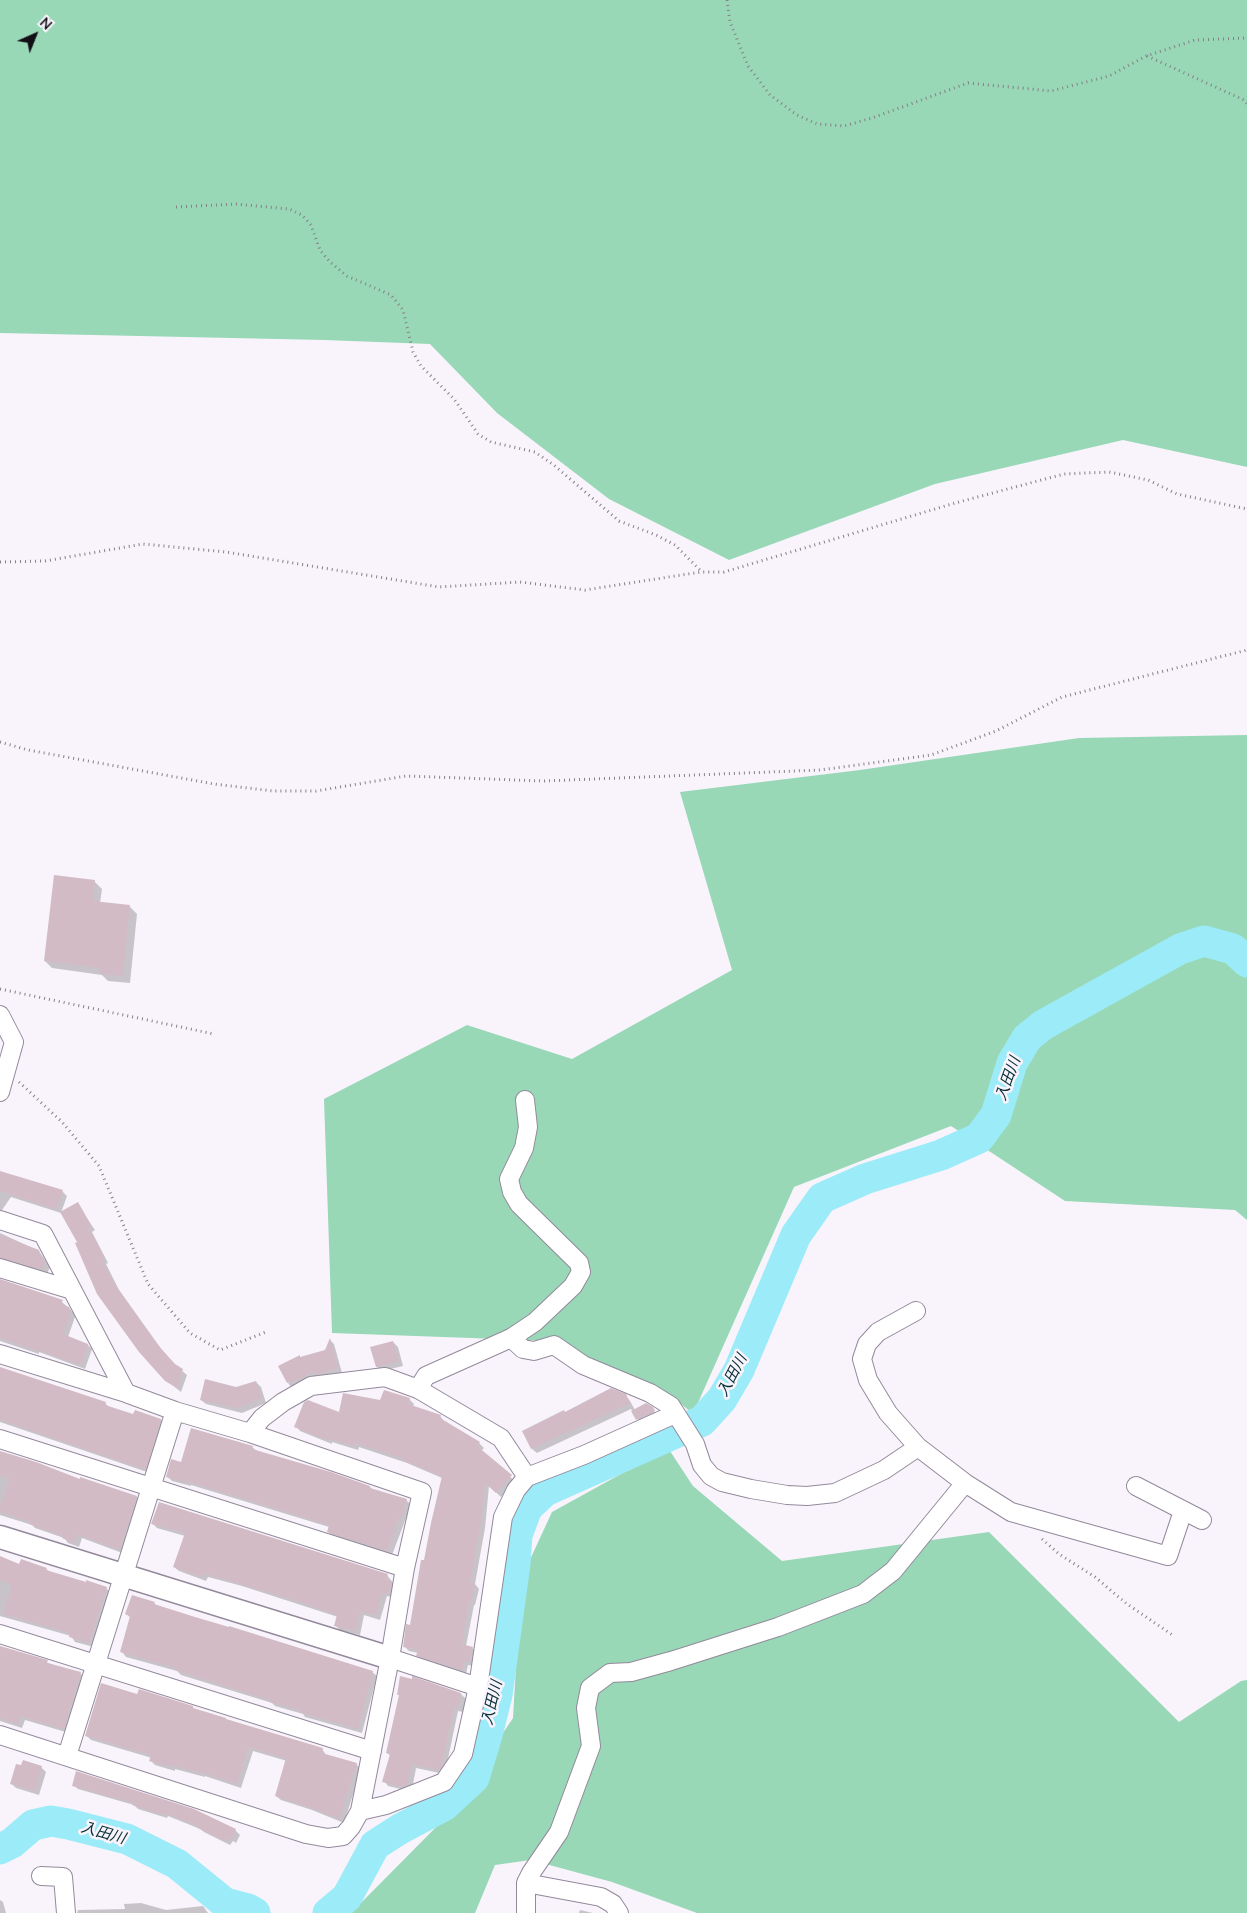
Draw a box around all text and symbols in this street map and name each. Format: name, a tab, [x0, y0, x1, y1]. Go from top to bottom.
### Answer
north arrow	[10, 10, 60, 60]
text: N	[35, 13, 56, 34]
water label: 入田川	[993, 1055, 1025, 1103]
water label: 入田川	[714, 1352, 752, 1400]
water label: 入田川	[479, 1679, 507, 1727]
water label: 入田川	[79, 1819, 127, 1849]

